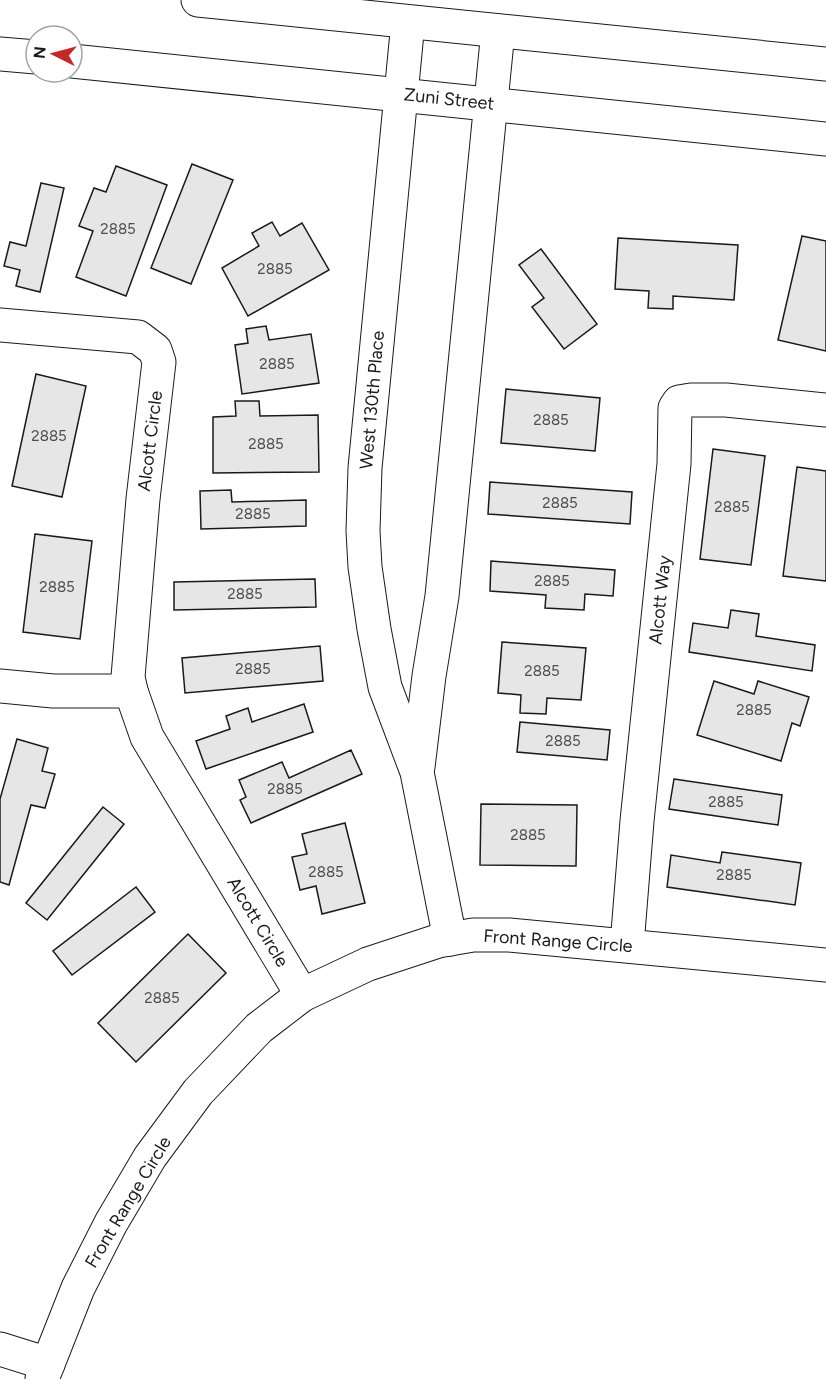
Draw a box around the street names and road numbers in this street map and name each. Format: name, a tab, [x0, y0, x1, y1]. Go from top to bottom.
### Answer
street label: Zuni Street	[403, 83, 495, 115]
street label: West 130th Place	[355, 330, 389, 470]
street label: Alcott Circle	[133, 389, 167, 493]
street label: Alcott Way	[644, 554, 676, 646]
street label: Alcott Circle	[223, 873, 294, 971]
street label: Front Range Circle	[483, 925, 634, 957]
street label: Front Range Circle	[80, 1132, 176, 1272]

